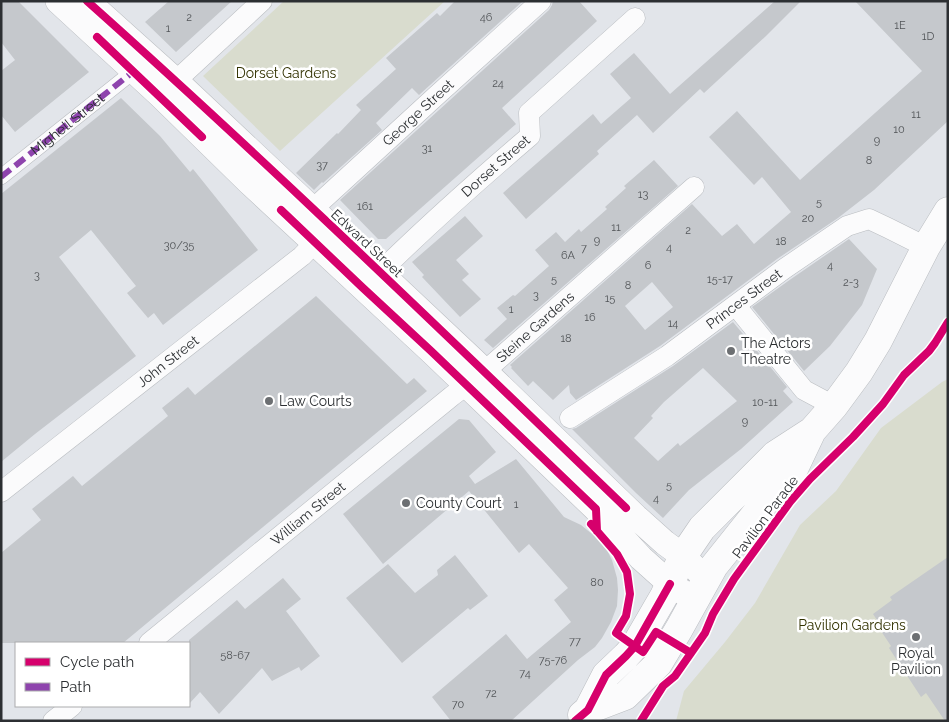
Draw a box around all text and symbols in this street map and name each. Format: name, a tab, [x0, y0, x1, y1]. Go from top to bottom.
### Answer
house number: 2	[186, 11, 192, 24]
house number: 46	[480, 11, 493, 24]
house number: 1E	[894, 19, 906, 32]
house number: 1	[166, 22, 171, 35]
house number: 1D	[922, 30, 934, 43]
park label: Dorset Gardens	[236, 65, 337, 81]
street label: George Street	[379, 76, 457, 149]
house number: 24	[492, 77, 504, 90]
street label: Mighell Street	[27, 90, 108, 158]
house number: 11	[911, 108, 921, 121]
house number: 10	[893, 123, 905, 136]
street label: Dorset Street	[458, 132, 533, 200]
house number: 9	[874, 134, 880, 147]
house number: 31	[422, 142, 433, 155]
house number: 8	[866, 154, 872, 167]
house number: 37	[316, 159, 328, 172]
house number: 13	[638, 188, 648, 201]
house number: 5	[816, 196, 822, 209]
house number: 161	[357, 200, 373, 213]
street label: Edward Street	[328, 206, 406, 280]
house number: 20	[802, 212, 814, 225]
house number: 11	[611, 221, 621, 234]
house number: 2	[685, 224, 691, 237]
house number: 9	[594, 234, 600, 247]
house number: 18	[775, 235, 787, 248]
house number: 30/35	[164, 239, 194, 252]
house number: 4	[666, 241, 672, 254]
house number: 7	[581, 242, 587, 255]
house number: 6A	[561, 249, 576, 262]
house number: 6	[645, 259, 652, 272]
house number: 4	[827, 259, 833, 272]
street label: Princes Street	[703, 265, 785, 332]
house number: 3	[34, 269, 40, 282]
house number: 5	[551, 273, 557, 286]
house number: 15-17	[707, 273, 733, 286]
house number: 2-3	[843, 276, 859, 289]
house number: 8	[625, 279, 631, 292]
street label: Steine Gardens	[493, 288, 577, 365]
house number: 3	[533, 289, 539, 302]
house number: 15	[605, 292, 615, 305]
house number: 1	[509, 303, 514, 316]
house number: 16	[584, 311, 596, 324]
house number: 14	[668, 317, 678, 330]
street label: John Street	[134, 332, 202, 390]
house number: 18	[560, 332, 572, 345]
place label: The Actors Theatre	[741, 335, 811, 367]
marker: The Actors Theatre	[725, 345, 737, 357]
place label: Law Courts	[279, 393, 352, 409]
marker: Law Courts	[263, 395, 275, 407]
house number: 10-11	[752, 396, 778, 409]
house number: 9	[742, 415, 748, 428]
street label: Pavilion Parade	[729, 473, 801, 561]
street label: William Street	[267, 478, 349, 549]
house number: 5	[666, 479, 672, 492]
house number: 4	[653, 492, 659, 505]
place label: County Court	[416, 495, 502, 511]
marker: County Court	[400, 497, 412, 509]
house number: 1	[514, 498, 519, 511]
house number: 80	[590, 576, 604, 589]
park label: Pavilion Gardens	[798, 617, 906, 633]
marker: Royal Pavilion	[910, 631, 922, 643]
house number: 77	[569, 635, 581, 648]
legend	[15, 642, 190, 707]
place label: Royal Pavilion	[891, 645, 941, 677]
house number: 58-67	[220, 649, 250, 662]
text: Cycle path	[60, 653, 134, 671]
house number: 75-76	[539, 654, 568, 667]
house number: 74	[519, 667, 531, 680]
text: Path	[60, 678, 91, 696]
house number: 72	[485, 687, 497, 700]
house number: 70	[452, 698, 465, 711]

